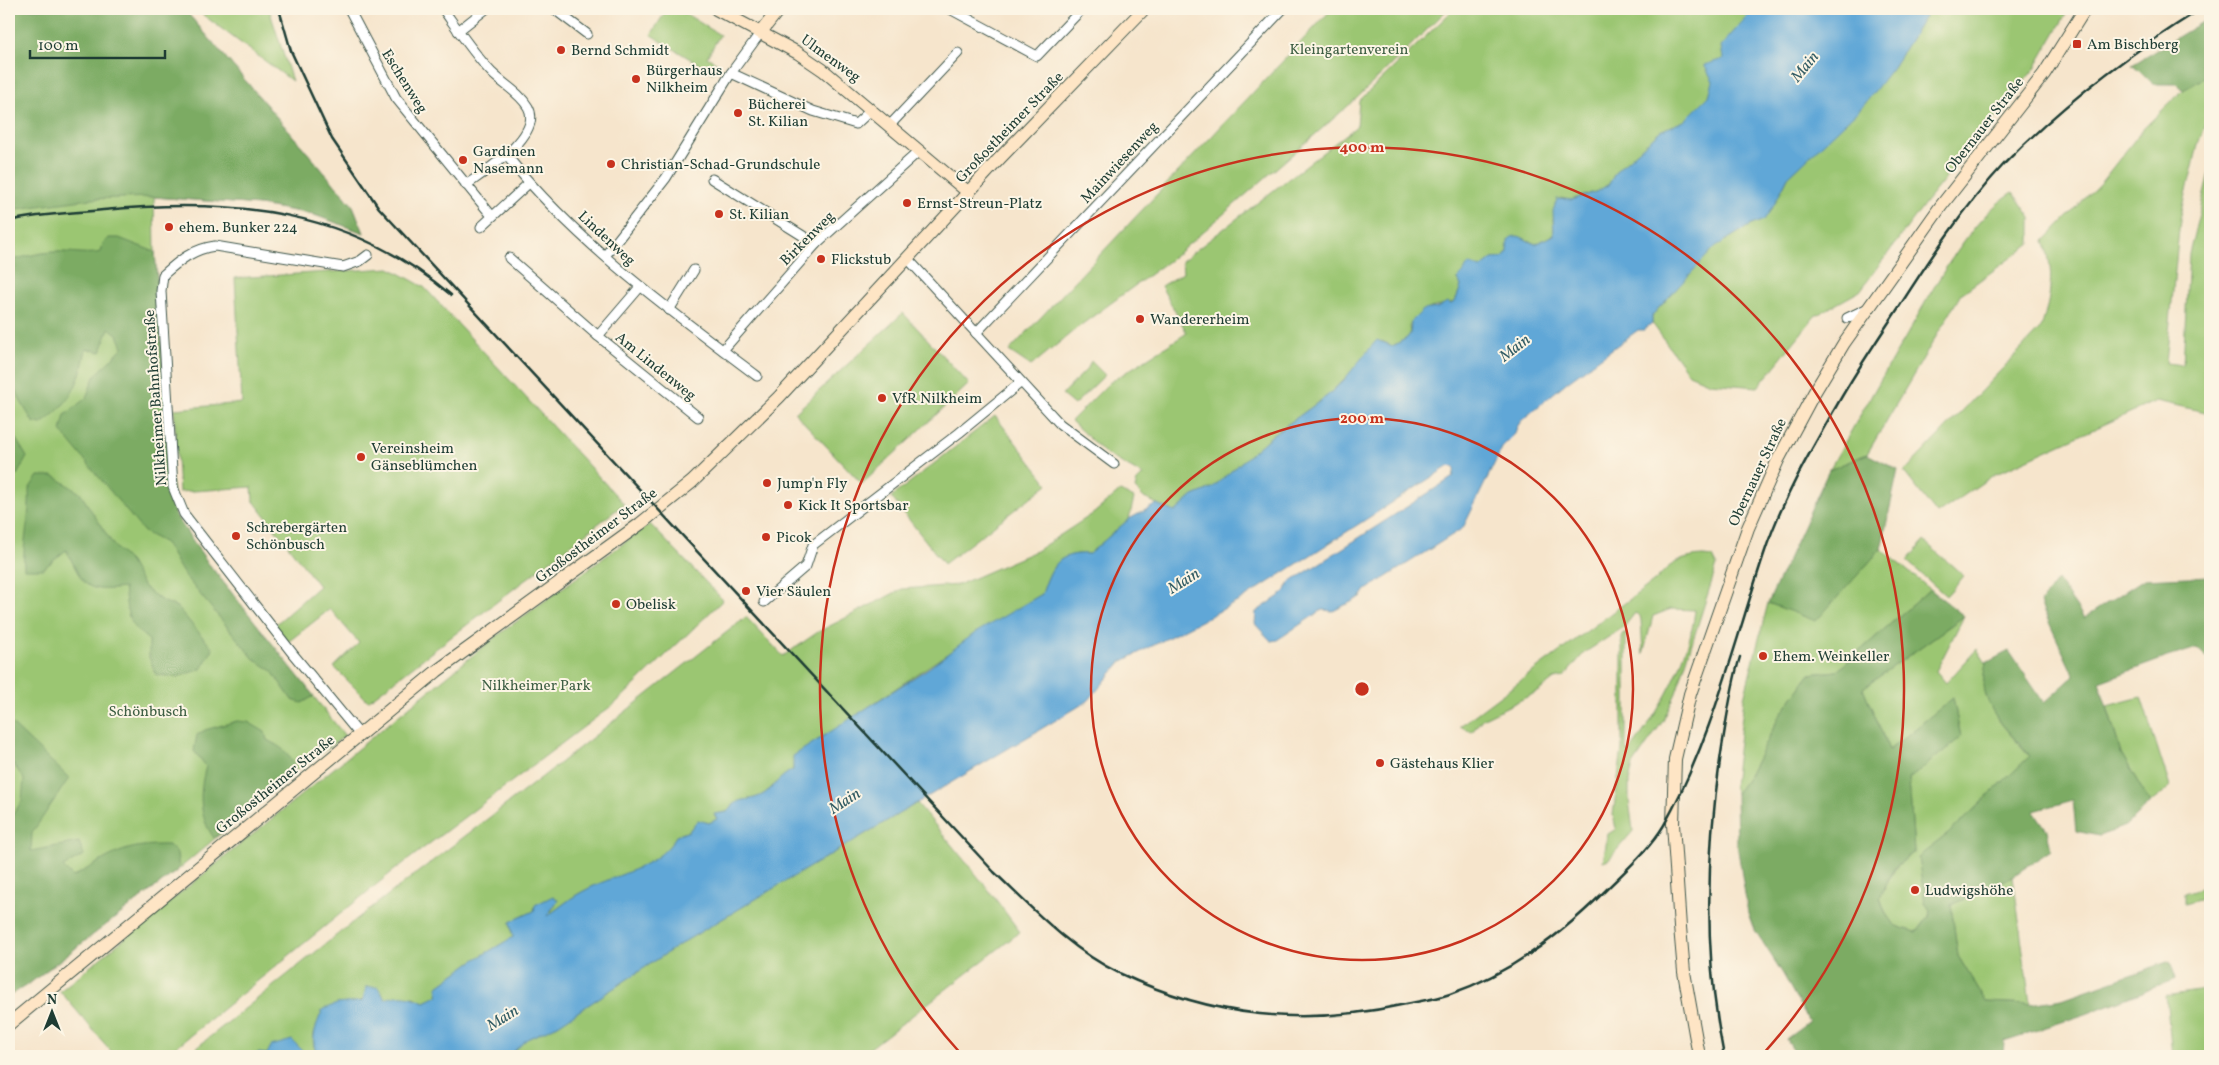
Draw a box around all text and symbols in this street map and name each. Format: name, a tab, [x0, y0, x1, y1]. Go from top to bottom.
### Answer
scale bar	[30, 28, 165, 60]
street label: Ulmenweg	[796, 30, 865, 88]
place label: Am Bischberg	[2087, 35, 2179, 56]
text: 100 m	[38, 36, 78, 57]
marker: Am Bischberg	[2071, 38, 2083, 50]
park label: Kleingartenverein	[1290, 40, 1409, 61]
place label: Bernd Schmidt	[571, 41, 669, 62]
marker: Bernd Schmidt	[555, 44, 567, 56]
street label: Eschenweg	[376, 46, 432, 118]
water label: Main	[1786, 47, 1825, 88]
place label: Bürgerhaus Nilkheim	[646, 61, 722, 99]
street label: Großostheimer Straße	[951, 68, 1069, 188]
marker: Bürgerhaus Nilkheim	[630, 73, 642, 85]
street label: Obernauer Straße	[1941, 73, 2030, 179]
place label: Bücherei St. Kilian	[748, 95, 808, 133]
marker: Bücherei St. Kilian	[732, 107, 744, 119]
street label: Mainwiesenweg	[1076, 117, 1164, 209]
text: 400 m	[1340, 138, 1385, 159]
place label: Gardinen Nasemann	[473, 142, 544, 180]
marker: Gardinen Nasemann	[457, 154, 469, 166]
place label: Christian-Schad-Grundschule	[621, 155, 820, 176]
marker: Christian-Schad-Grundschule	[605, 158, 617, 170]
place label: Ernst-Streun-Platz	[917, 194, 1042, 215]
marker: Ernst-Streun-Platz	[901, 197, 913, 209]
place label: St. Kilian	[729, 205, 789, 226]
street label: Lindenweg	[572, 207, 640, 272]
street label: Birkenweg	[776, 207, 840, 271]
marker: St. Kilian	[713, 208, 725, 220]
place label: ehem. Bunker 224	[179, 218, 298, 239]
marker: ehem. Bunker 224	[163, 221, 175, 233]
place label: Flickstub	[831, 250, 891, 271]
marker: Flickstub	[815, 253, 827, 265]
street label: Nilkheimer Bahnhofstraße	[140, 309, 173, 487]
place label: Wandererheim	[1150, 310, 1250, 331]
marker: Wandererheim	[1134, 313, 1146, 325]
street label: Am Lindenweg	[610, 328, 700, 407]
water label: Main	[1494, 330, 1535, 368]
place label: VfR Nilkheim	[892, 389, 982, 410]
marker: VfR Nilkheim	[876, 392, 888, 404]
text: 200 m	[1340, 409, 1384, 430]
street label: Obernauer Straße	[1724, 415, 1793, 530]
place label: Vereinsheim Gänseblümchen	[371, 439, 478, 477]
marker: Vereinsheim Gänseblümchen	[355, 451, 367, 463]
place label: Jump'n Fly	[777, 474, 847, 495]
marker: Jump'n Fly	[761, 477, 773, 489]
street label: Großostheimer Straße	[532, 483, 662, 589]
place label: Kick It Sportsbar	[798, 496, 909, 517]
marker: Kick It Sportsbar	[782, 499, 794, 511]
place label: Schrebergärten Schönbusch	[246, 518, 347, 556]
place label: Picok	[776, 528, 812, 549]
marker: Schrebergärten Schönbusch	[230, 530, 242, 542]
marker: Picok	[760, 531, 772, 543]
water label: Main	[1163, 563, 1204, 600]
place label: Vier Säulen	[756, 582, 831, 603]
marker: Vier Säulen	[740, 585, 752, 597]
place label: Obelisk	[626, 595, 676, 616]
marker: Obelisk	[610, 598, 622, 610]
place label: Ehem. Weinkeller	[1773, 647, 1889, 668]
marker: Ehem. Weinkeller	[1757, 650, 1769, 662]
park label: Nilkheimer Park	[481, 676, 591, 697]
centre of rings	[1353, 680, 1371, 698]
park label: Schönbusch	[109, 702, 187, 723]
street label: Großostheimer Straße	[212, 731, 340, 840]
place label: Gästehaus Klier	[1390, 754, 1494, 775]
marker: Gästehaus Klier	[1374, 757, 1386, 769]
water label: Main	[824, 783, 865, 821]
place label: Ludwigshöhe	[1925, 881, 2013, 902]
marker: Ludwigshöhe	[1909, 884, 1921, 896]
north arrow	[28, 988, 78, 1038]
text: N	[47, 991, 57, 1010]
water label: Main	[482, 1000, 523, 1037]

